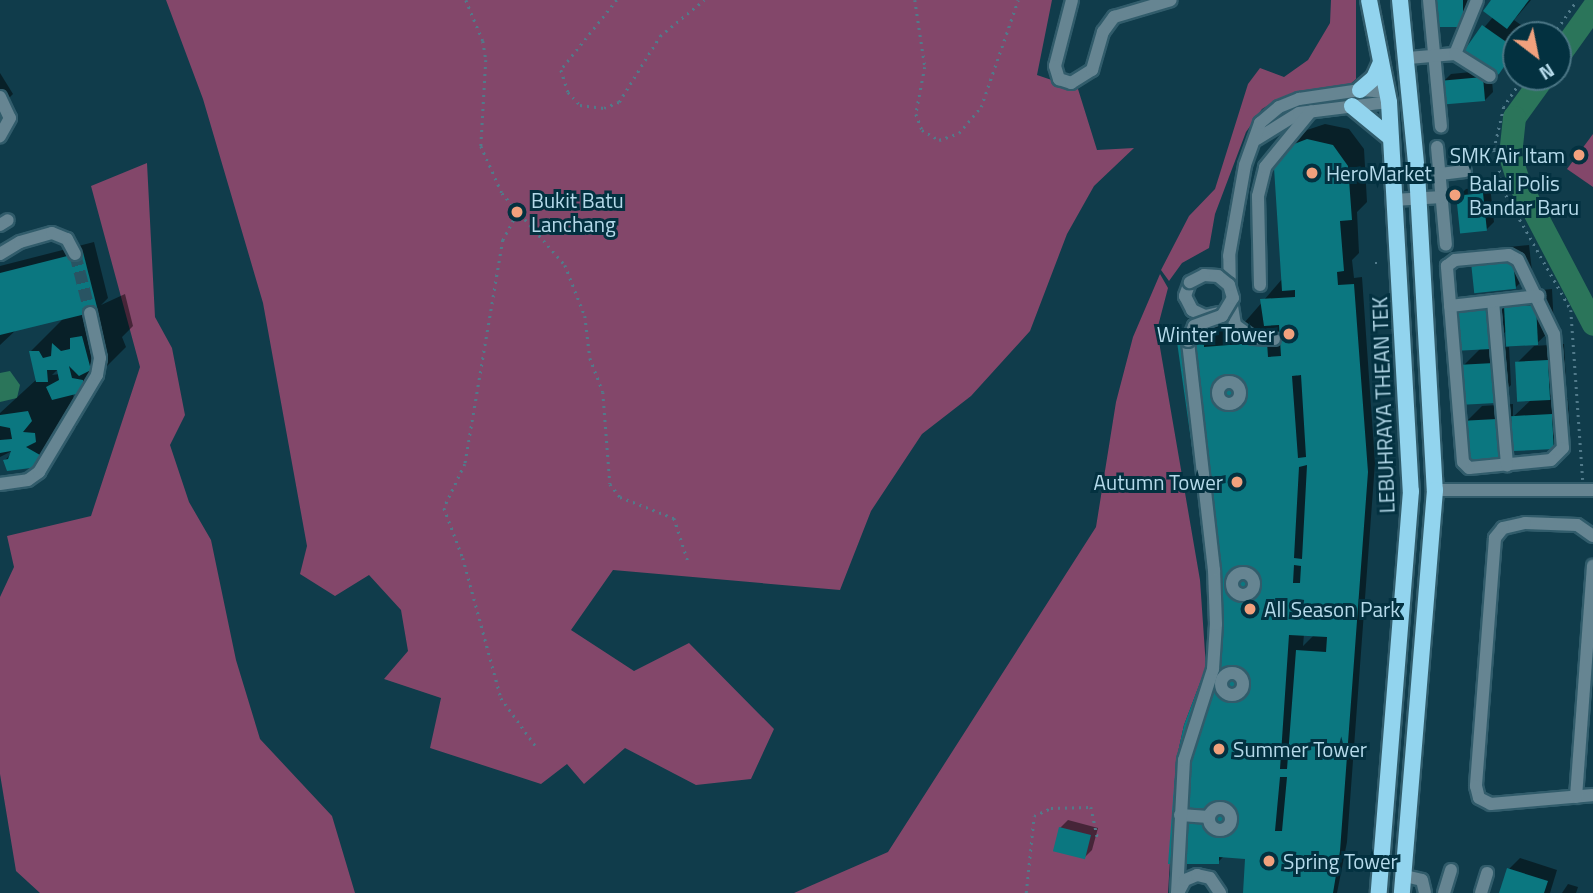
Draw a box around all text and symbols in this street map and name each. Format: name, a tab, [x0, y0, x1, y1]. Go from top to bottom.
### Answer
north arrow	[1502, 21, 1572, 91]
text: N	[1534, 57, 1561, 88]
place label: SMK Air Itam	[1450, 142, 1565, 168]
marker: SMK Air Itam	[1571, 147, 1587, 163]
place label: HeroMarket	[1326, 160, 1432, 186]
marker: HeroMarket	[1304, 165, 1320, 181]
place label: Balai Polis Bandar Baru	[1469, 170, 1579, 220]
place label: Bukit Batu Lanchang	[531, 187, 624, 237]
marker: Balai Polis Bandar Baru	[1447, 187, 1463, 203]
marker: Bukit Batu Lanchang	[509, 204, 525, 220]
street label: LEBUHRAYA THEAN TEK	[1367, 296, 1399, 514]
place label: Winter Tower	[1157, 321, 1275, 347]
marker: Winter Tower	[1281, 326, 1297, 342]
place label: Autumn Tower	[1093, 469, 1223, 495]
marker: Autumn Tower	[1229, 474, 1245, 490]
place label: All Season Park	[1264, 596, 1400, 622]
marker: All Season Park	[1242, 601, 1258, 617]
place label: Summer Tower	[1233, 736, 1367, 762]
marker: Summer Tower	[1211, 741, 1227, 757]
place label: Spring Tower	[1283, 848, 1398, 874]
marker: Spring Tower	[1261, 853, 1277, 869]

